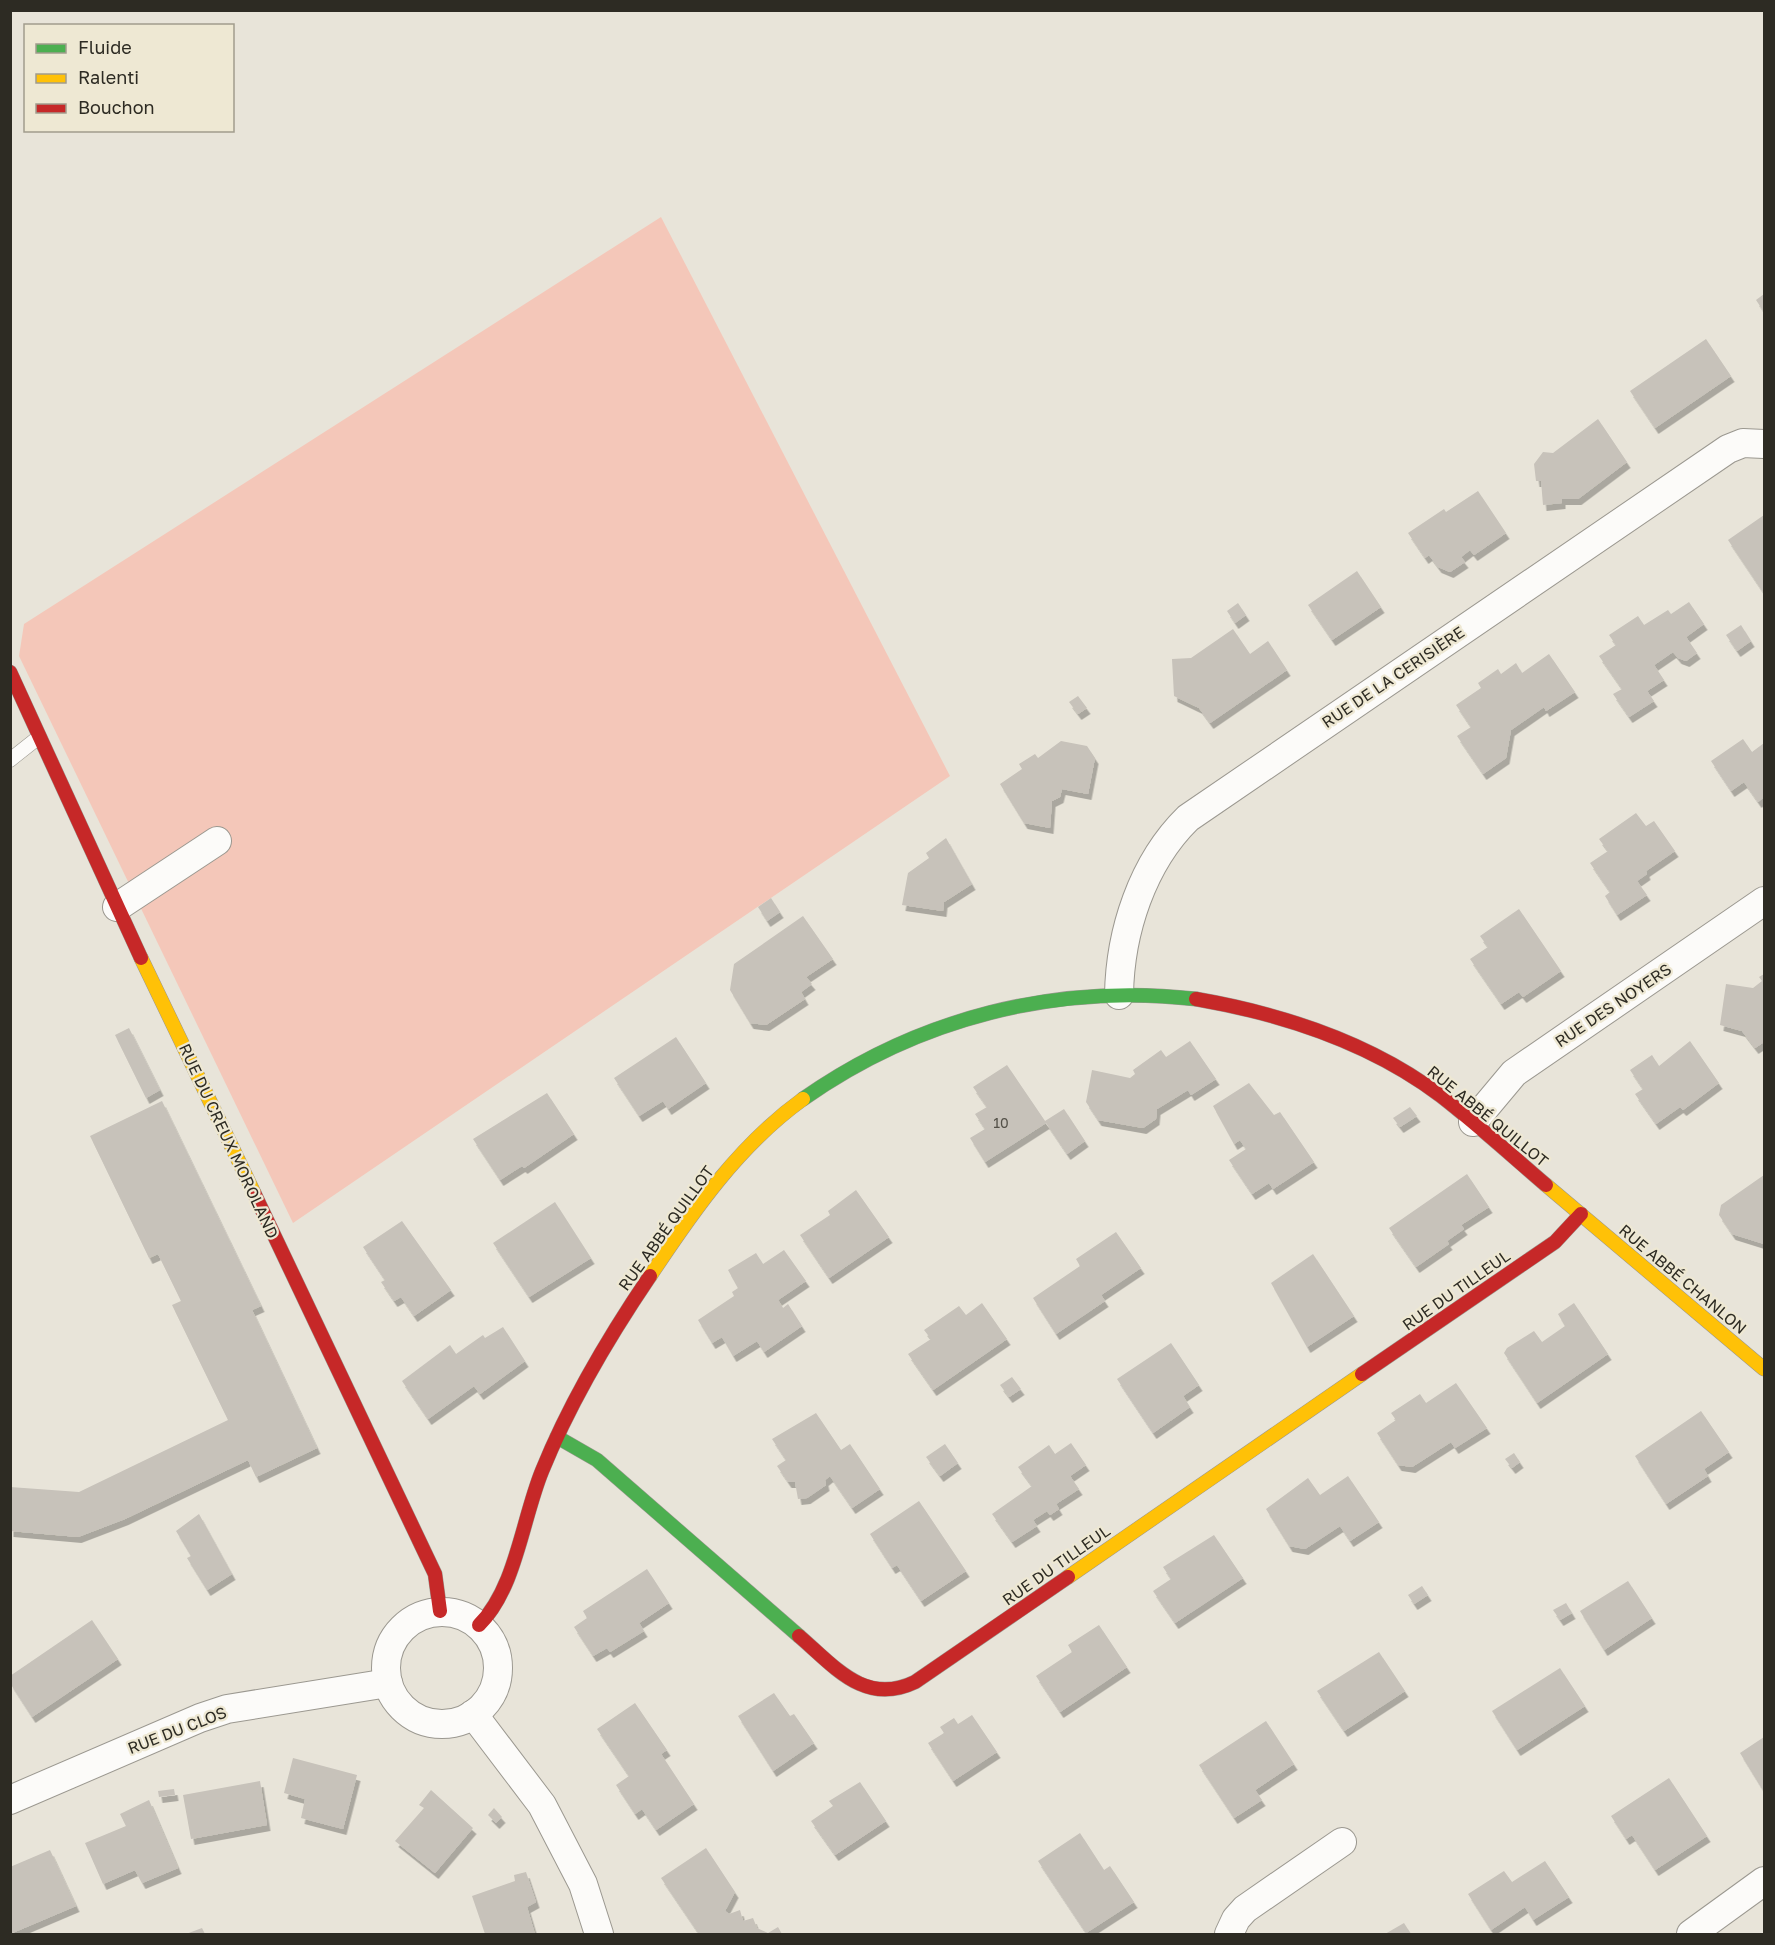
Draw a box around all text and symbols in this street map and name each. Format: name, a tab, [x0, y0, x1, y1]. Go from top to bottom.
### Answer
legend	[24, 24, 234, 132]
text: Fluide	[78, 36, 132, 58]
text: Ralenti	[78, 66, 139, 88]
text: Bouchon	[78, 96, 155, 118]
street label: RUE DE LA CERISIÈRE	[1318, 622, 1468, 732]
street label: RUE DES NOYERS	[1551, 959, 1675, 1051]
street label: RUE DU CREUX MOROLAND	[175, 1040, 283, 1242]
street label: RUE ABBÉ QUILLOT	[1424, 1061, 1553, 1171]
house number: 10	[993, 1114, 1009, 1131]
street label: RUE ABBÉ QUILLOT	[614, 1162, 718, 1294]
street label: RUE ABBÉ CHANLON	[1615, 1220, 1751, 1338]
street label: RUE DU TILLEUL	[1398, 1245, 1514, 1335]
street label: RUE DU TILLEUL	[998, 1520, 1114, 1610]
street label: RUE DU CLOS	[125, 1702, 229, 1758]

